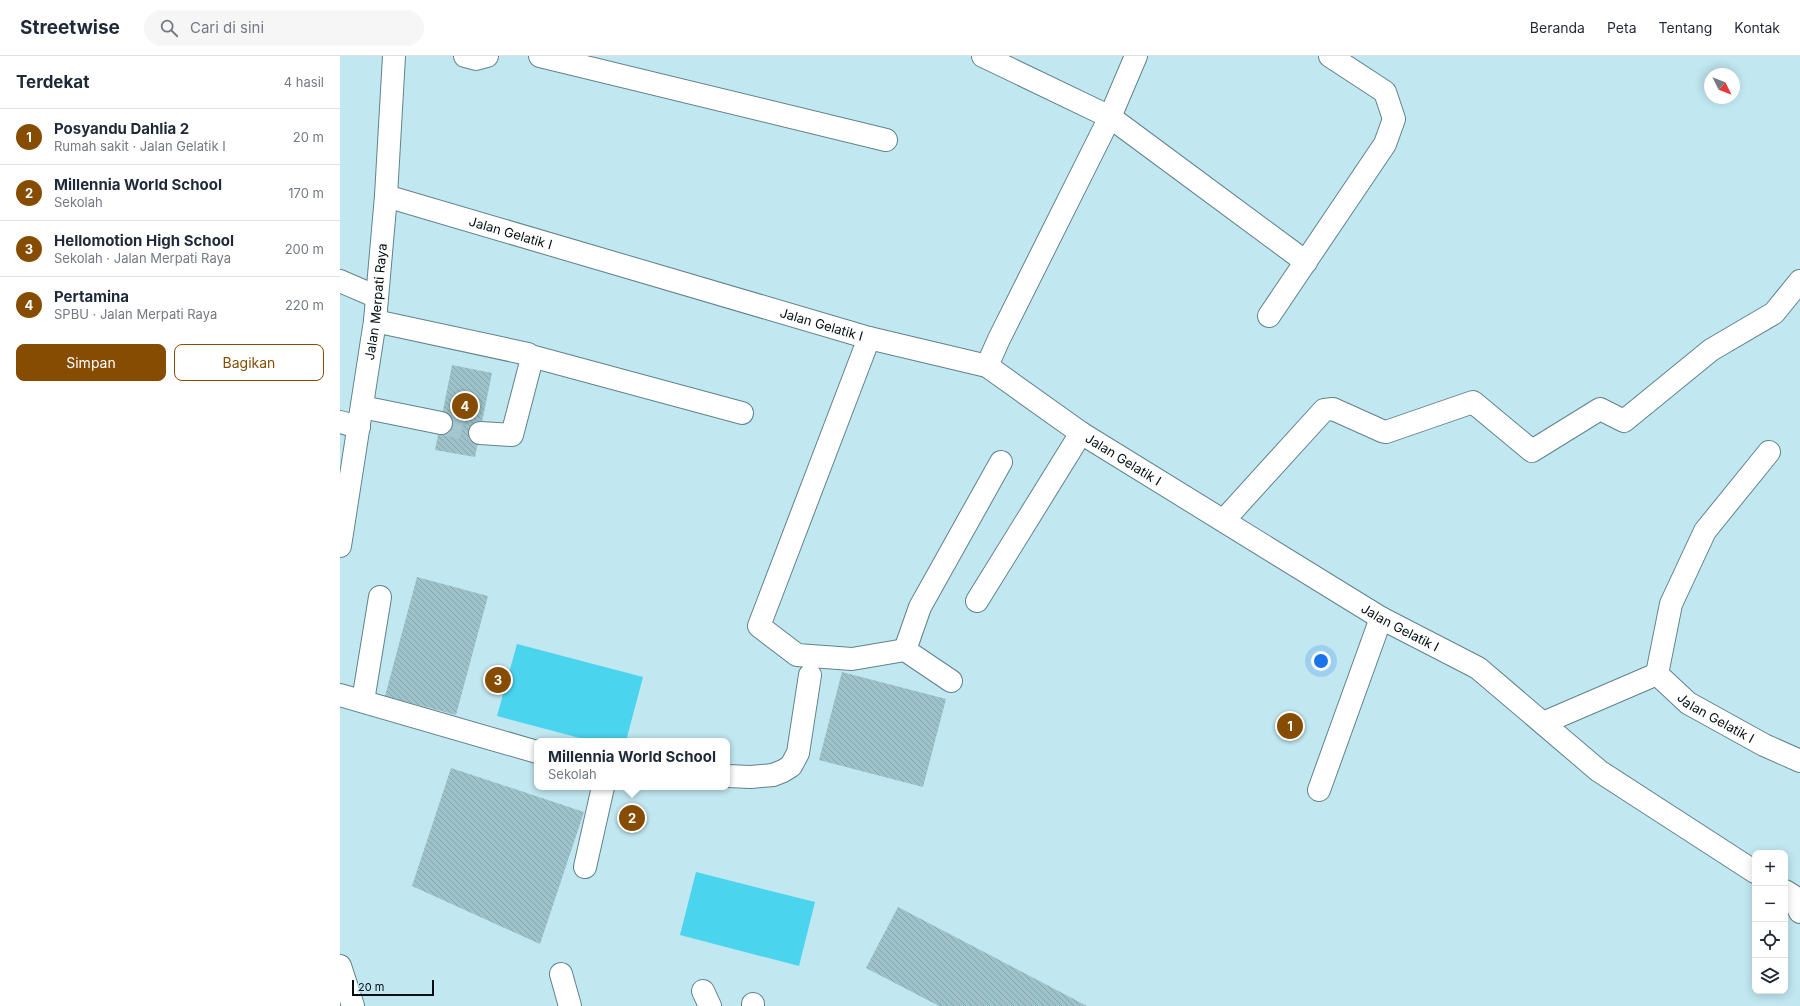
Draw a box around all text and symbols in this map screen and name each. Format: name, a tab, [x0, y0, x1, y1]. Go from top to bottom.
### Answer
search box	[144, 10, 424, 46]
text: Streetwise	[20, 16, 120, 39]
icon: search	[158, 17, 180, 39]
text: Cari di sini	[190, 18, 264, 37]
text: Beranda	[1530, 19, 1585, 36]
text: Peta	[1607, 19, 1637, 36]
text: Tentang	[1659, 19, 1712, 36]
text: Kontak	[1734, 19, 1780, 36]
north arrow	[1704, 68, 1740, 104]
text: Terdekat	[16, 72, 89, 92]
text: 4 hasil	[284, 74, 324, 90]
text: Posyandu Dahlia 2	[54, 119, 189, 138]
text: 1	[26, 129, 32, 145]
text: 20 m	[293, 129, 324, 145]
text: Rumah sakit · Jalan Gelatik I	[54, 138, 226, 154]
text: Millennia World School	[54, 175, 222, 194]
text: 2	[25, 185, 33, 201]
text: 170 m	[288, 185, 324, 201]
text: Sekolah	[54, 194, 103, 210]
street label: Jalan Gelatik I	[467, 213, 554, 252]
text: Hellomotion High School	[54, 231, 234, 250]
text: 3	[25, 241, 33, 257]
text: 200 m	[285, 241, 324, 257]
street label: Jalan Merpati Raya	[361, 243, 390, 361]
text: Sekolah · Jalan Merpati Raya	[54, 250, 231, 266]
text: Pertamina	[54, 287, 129, 306]
text: 4	[25, 297, 33, 313]
text: 220 m	[285, 297, 324, 313]
street label: Jalan Gelatik I	[778, 304, 865, 344]
text: SPBU · Jalan Merpati Raya	[54, 306, 217, 322]
button: Simpan	[16, 344, 166, 381]
button: Bagikan	[174, 344, 324, 381]
pin: 4	[452, 391, 478, 421]
street label: Jalan Gelatik I	[1083, 430, 1164, 489]
street label: Jalan Gelatik I	[1358, 600, 1442, 655]
your location	[1311, 651, 1331, 671]
pin: 3	[485, 665, 511, 695]
street label: Jalan Gelatik I	[1674, 689, 1757, 746]
pin: 1	[1277, 711, 1303, 741]
popup	[534, 738, 730, 790]
text: Millennia World School	[548, 747, 716, 766]
text: Sekolah	[548, 766, 597, 782]
pin: 2	[619, 803, 645, 833]
map controls	[1752, 850, 1788, 994]
button: +	[1752, 850, 1788, 886]
button: −	[1752, 886, 1788, 922]
button: locate	[1752, 922, 1788, 958]
button: layers	[1752, 958, 1788, 994]
scale bar	[352, 978, 434, 997]
text: 20 m	[358, 980, 384, 994]

